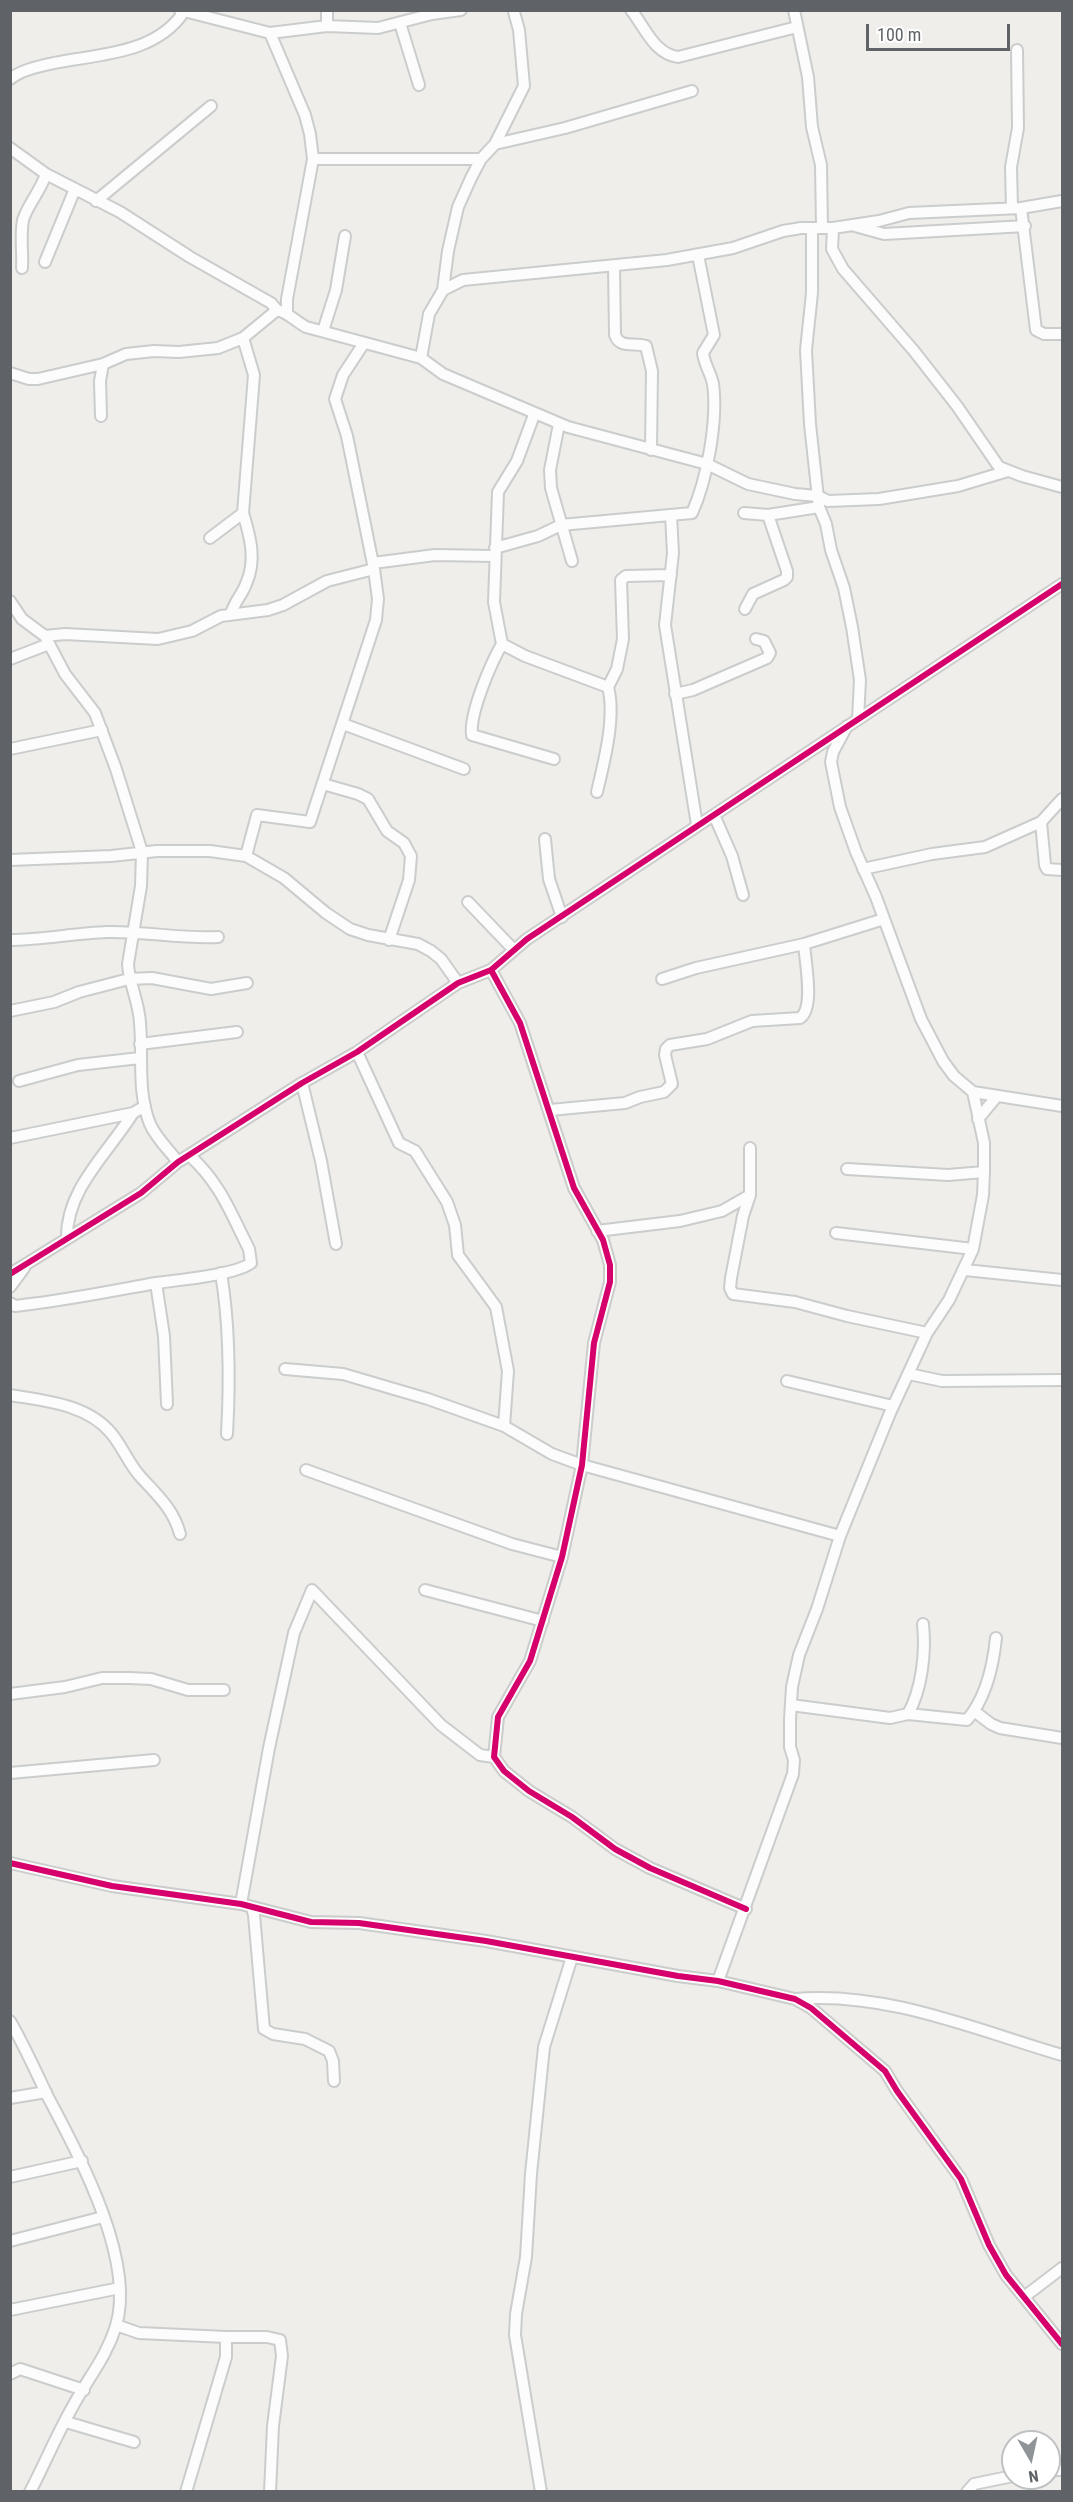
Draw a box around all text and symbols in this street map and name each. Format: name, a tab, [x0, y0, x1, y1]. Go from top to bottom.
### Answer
scale bar	[869, 12, 1013, 50]
text: 100 m	[877, 24, 921, 45]
north arrow	[1001, 2430, 1061, 2490]
text: N	[1027, 2466, 1040, 2486]

